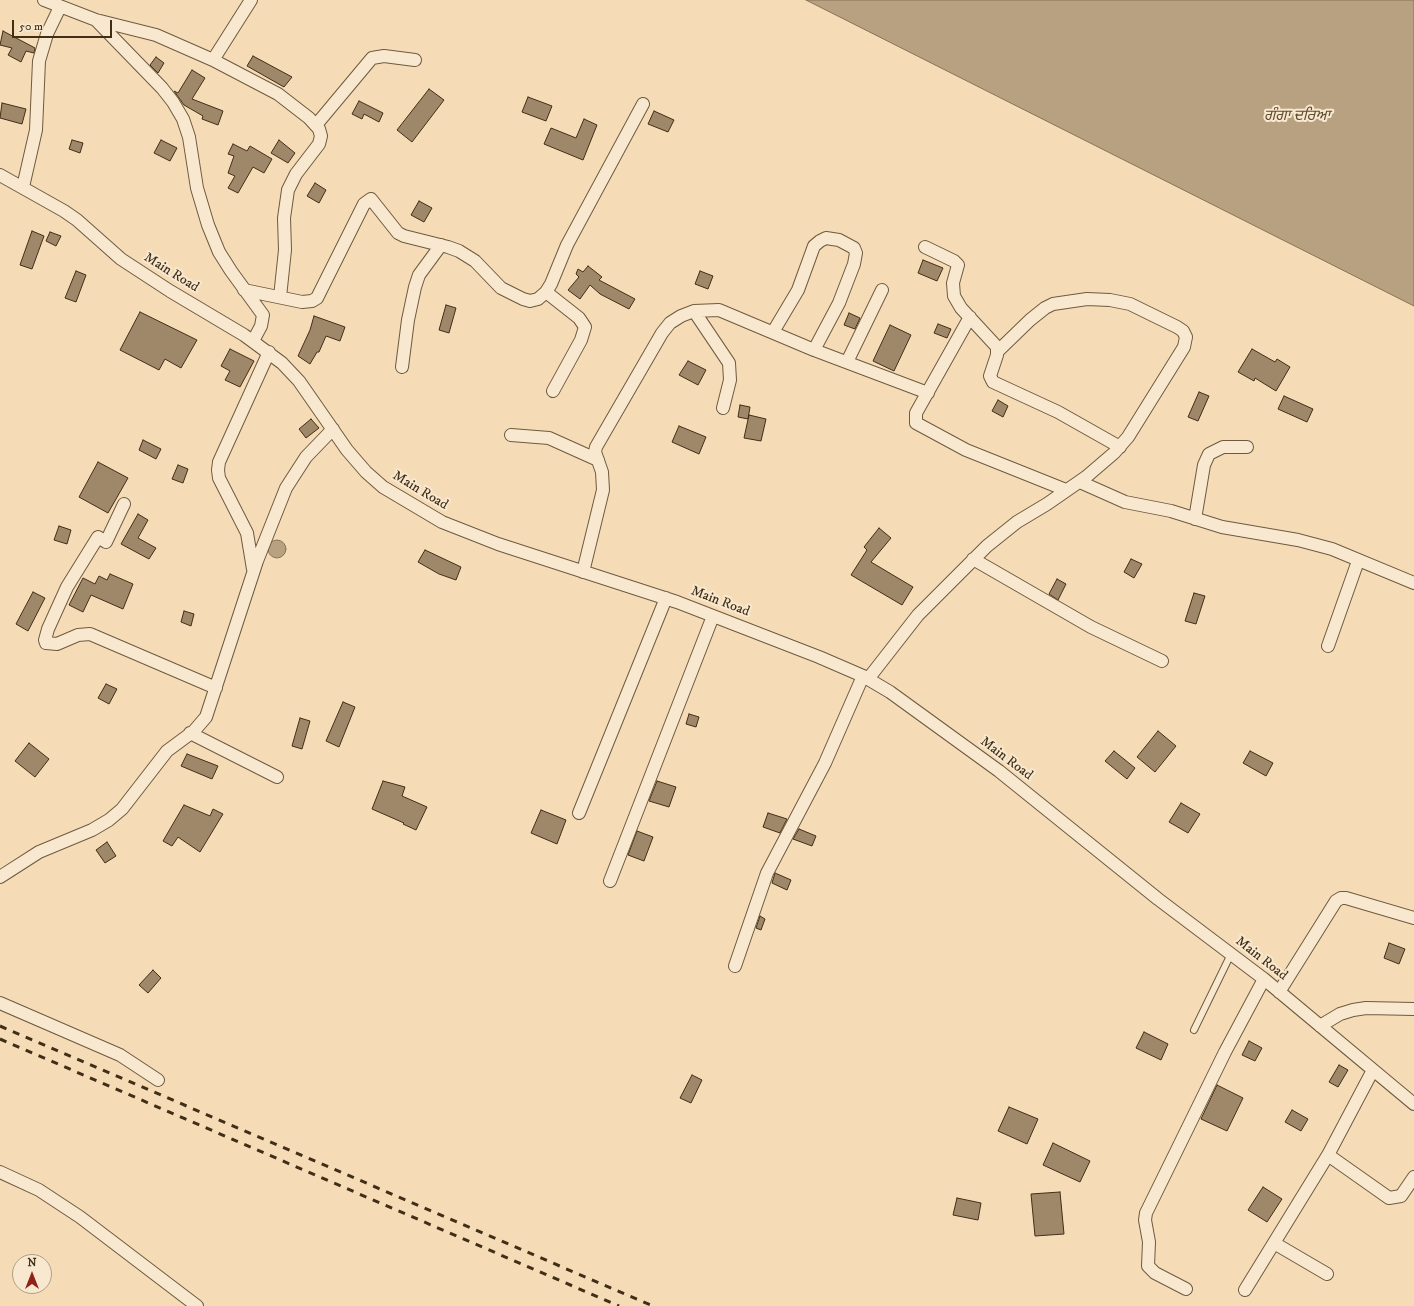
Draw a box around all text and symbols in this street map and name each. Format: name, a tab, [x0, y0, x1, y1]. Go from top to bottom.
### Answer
scale bar	[14, 12, 114, 38]
text: 50 m	[19, 19, 43, 34]
water label: ਗੰਗਾ ਦਰਿਆ	[1264, 108, 1330, 126]
street label: Main Road	[140, 250, 202, 296]
street label: Main Road	[389, 468, 451, 514]
street label: Main Road	[688, 583, 752, 621]
street label: Main Road	[976, 734, 1036, 784]
street label: Main Road	[1232, 933, 1290, 985]
north arrow	[12, 1254, 52, 1294]
text: N	[27, 1256, 37, 1270]

